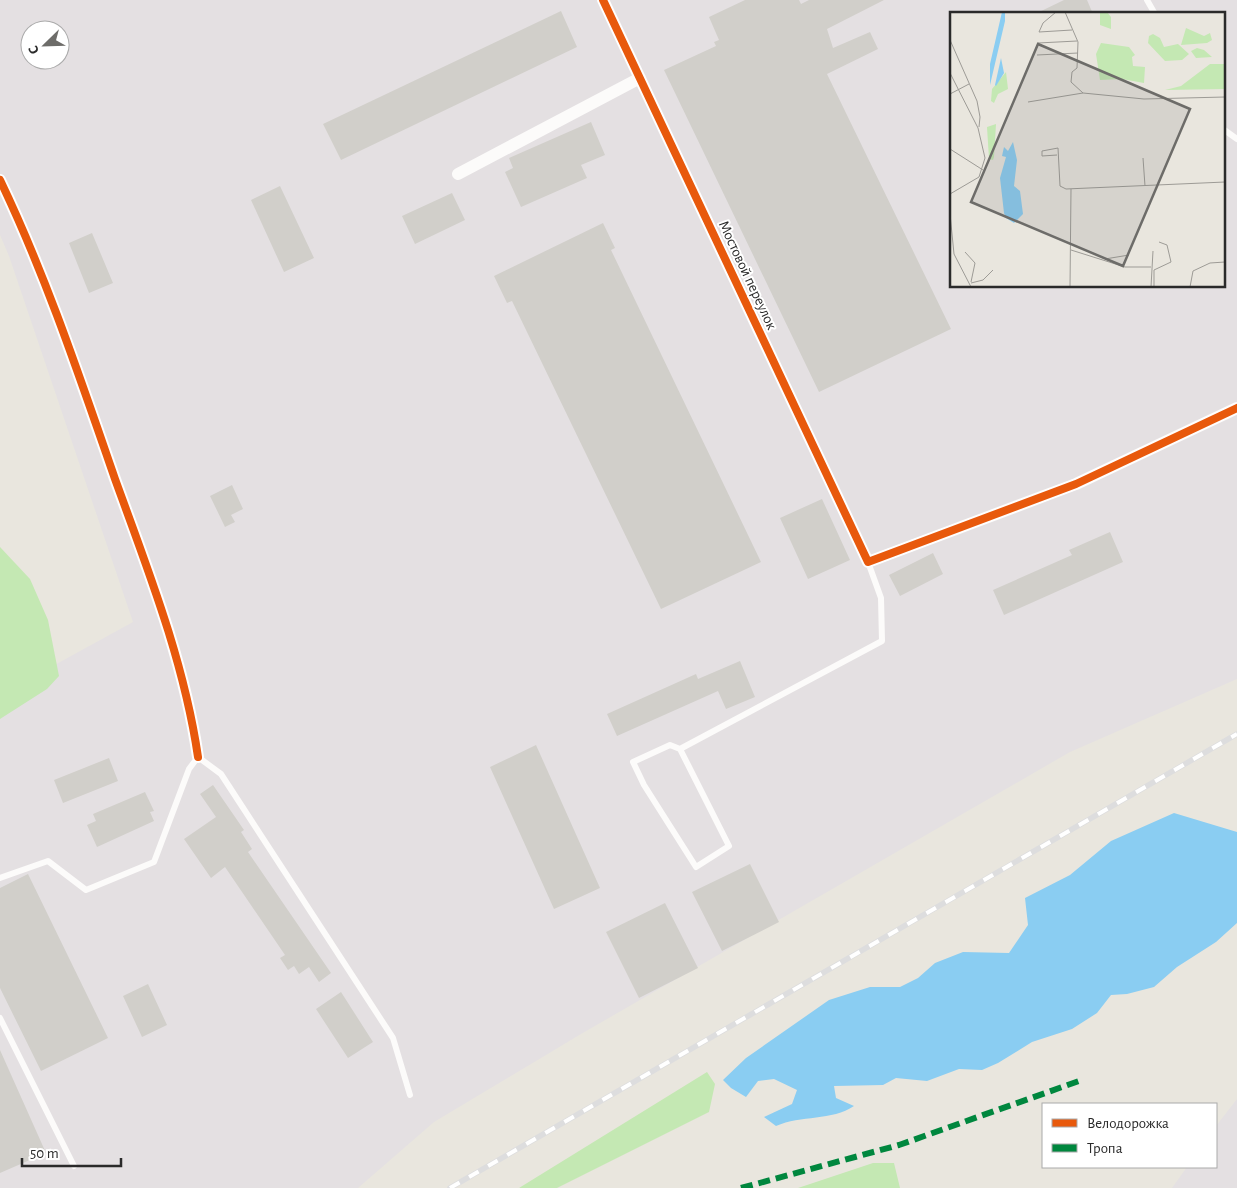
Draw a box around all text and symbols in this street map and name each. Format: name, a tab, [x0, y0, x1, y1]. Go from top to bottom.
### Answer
inset map	[950, 12, 1224, 288]
north arrow	[20, 20, 70, 70]
text: С	[26, 43, 42, 56]
street label: Мостовой переулок	[716, 218, 779, 332]
legend	[1042, 1103, 1217, 1168]
text: Велодорожка	[1087, 1116, 1169, 1131]
scale bar	[22, 1136, 121, 1168]
text: Тропа	[1087, 1141, 1123, 1156]
text: 50 m	[30, 1146, 59, 1161]

